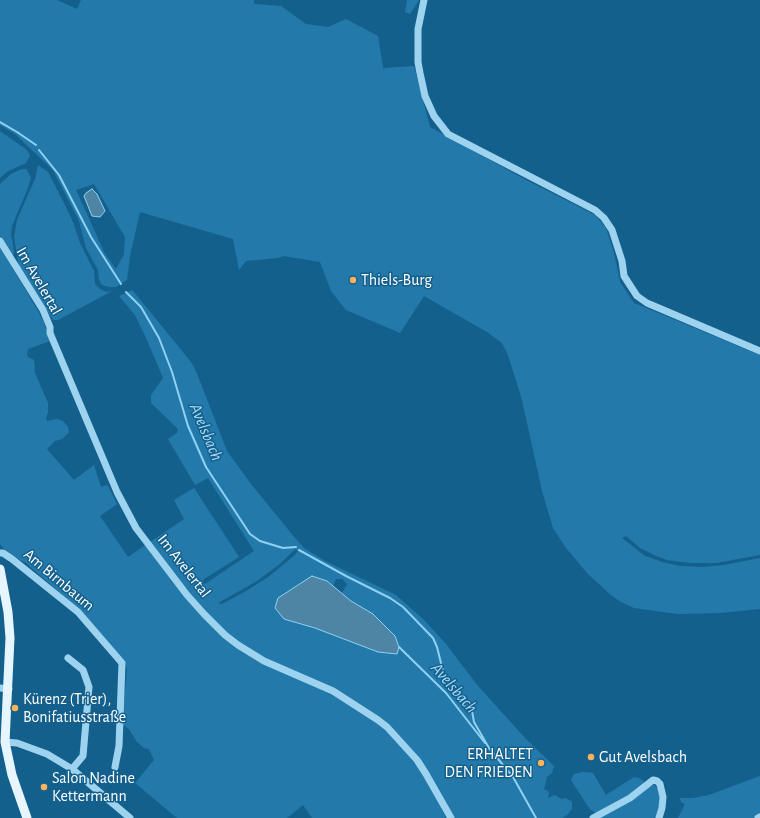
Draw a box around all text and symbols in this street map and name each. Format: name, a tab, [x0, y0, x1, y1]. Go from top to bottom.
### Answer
street label: Im Avelertal	[12, 244, 66, 318]
place label: Thiels-Burg	[361, 270, 432, 290]
marker: Thiels-Burg	[348, 275, 358, 285]
water label: Avelsbach	[185, 400, 227, 464]
street label: Im Avelertal	[153, 530, 215, 602]
street label: Am Birnbaum	[20, 545, 98, 615]
water label: Avelsbach	[427, 659, 481, 717]
place label: Kürenz (Trier), Bonifatiusstraße	[23, 689, 126, 727]
marker: Kürenz (Trier), Bonifatiusstraße	[10, 703, 20, 713]
place label: ERHALTET DEN FRIEDEN	[445, 744, 533, 782]
place label: Gut Avelsbach	[599, 747, 687, 767]
marker: Gut Avelsbach	[586, 752, 596, 762]
marker: ERHALTET DEN FRIEDEN	[536, 758, 546, 768]
place label: Salon Nadine Kettermann	[52, 768, 135, 806]
marker: Salon Nadine Kettermann	[39, 782, 49, 792]

